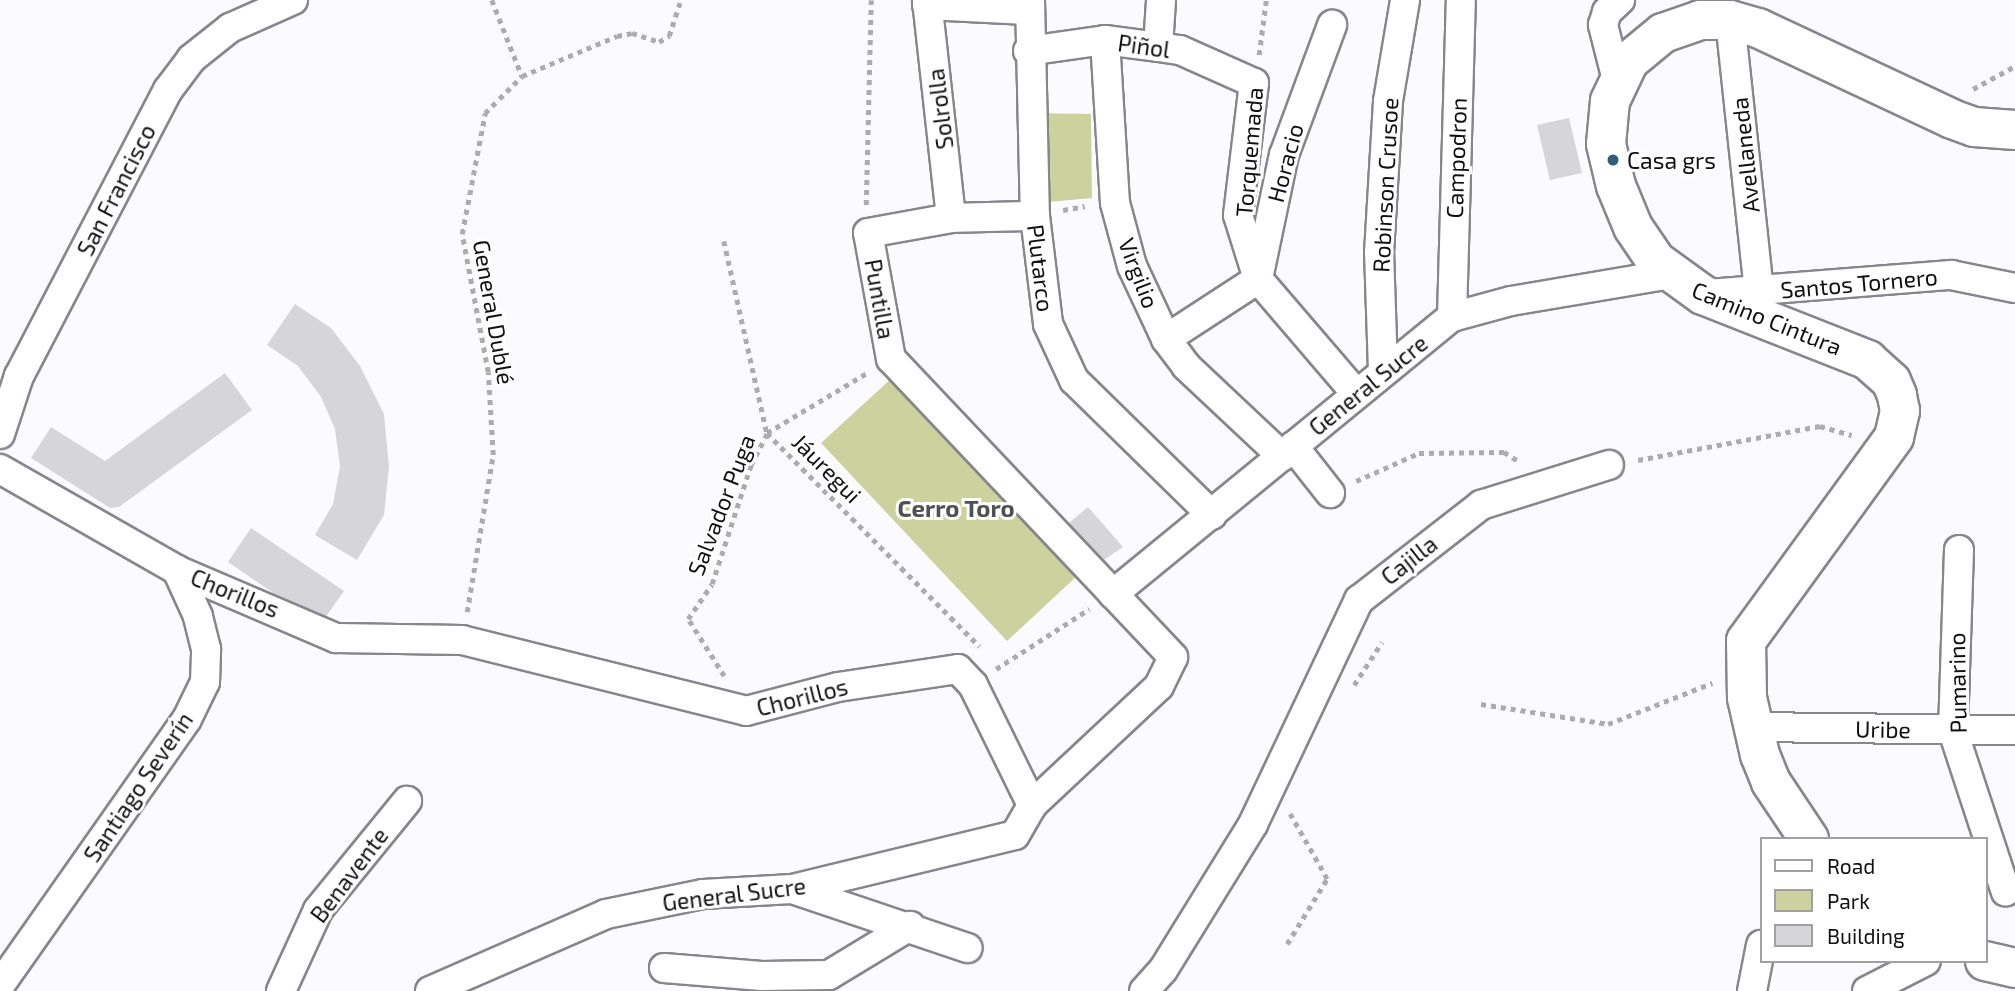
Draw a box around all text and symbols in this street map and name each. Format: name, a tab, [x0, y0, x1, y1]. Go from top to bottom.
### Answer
street label: Piñol	[1116, 29, 1172, 63]
street label: Solrolla	[921, 67, 959, 151]
street label: Torquemada	[1230, 86, 1268, 218]
street label: Avellaneda	[1725, 96, 1765, 214]
street label: Robinson Crusoe	[1367, 97, 1403, 273]
street label: Campodron	[1440, 97, 1472, 219]
street label: San Francisco	[71, 120, 161, 260]
street label: Horacio	[1261, 121, 1309, 205]
place label: Casa grs	[1627, 146, 1716, 174]
marker: Casa grs	[1605, 152, 1621, 168]
street label: Plutarco	[1022, 223, 1060, 313]
street label: Virgilio	[1113, 234, 1165, 312]
street label: General Dublé	[468, 237, 520, 387]
street label: Puntilla	[859, 257, 901, 341]
street label: Santos Tornero	[1779, 262, 1939, 304]
street label: Camino Cintura	[1688, 275, 1846, 361]
street label: General Sucre	[1303, 329, 1433, 441]
street label: Jáuregui	[787, 428, 867, 508]
street label: Salvador Puga	[681, 430, 761, 580]
district label: Cerro Toro	[897, 494, 1015, 522]
street label: Cajilla	[1375, 530, 1443, 590]
street label: Chorillos	[187, 563, 283, 623]
street label: Pumarino	[1942, 632, 1972, 734]
street label: Chorillos	[754, 672, 850, 722]
street label: Santiago Severín	[78, 707, 198, 867]
street label: Uribe	[1855, 715, 1911, 743]
street label: Benavente	[304, 822, 394, 928]
legend	[1759, 837, 1987, 963]
text: Road	[1827, 853, 1875, 878]
street label: General Sucre	[660, 871, 808, 917]
text: Park	[1827, 888, 1870, 913]
text: Building	[1827, 923, 1905, 948]

